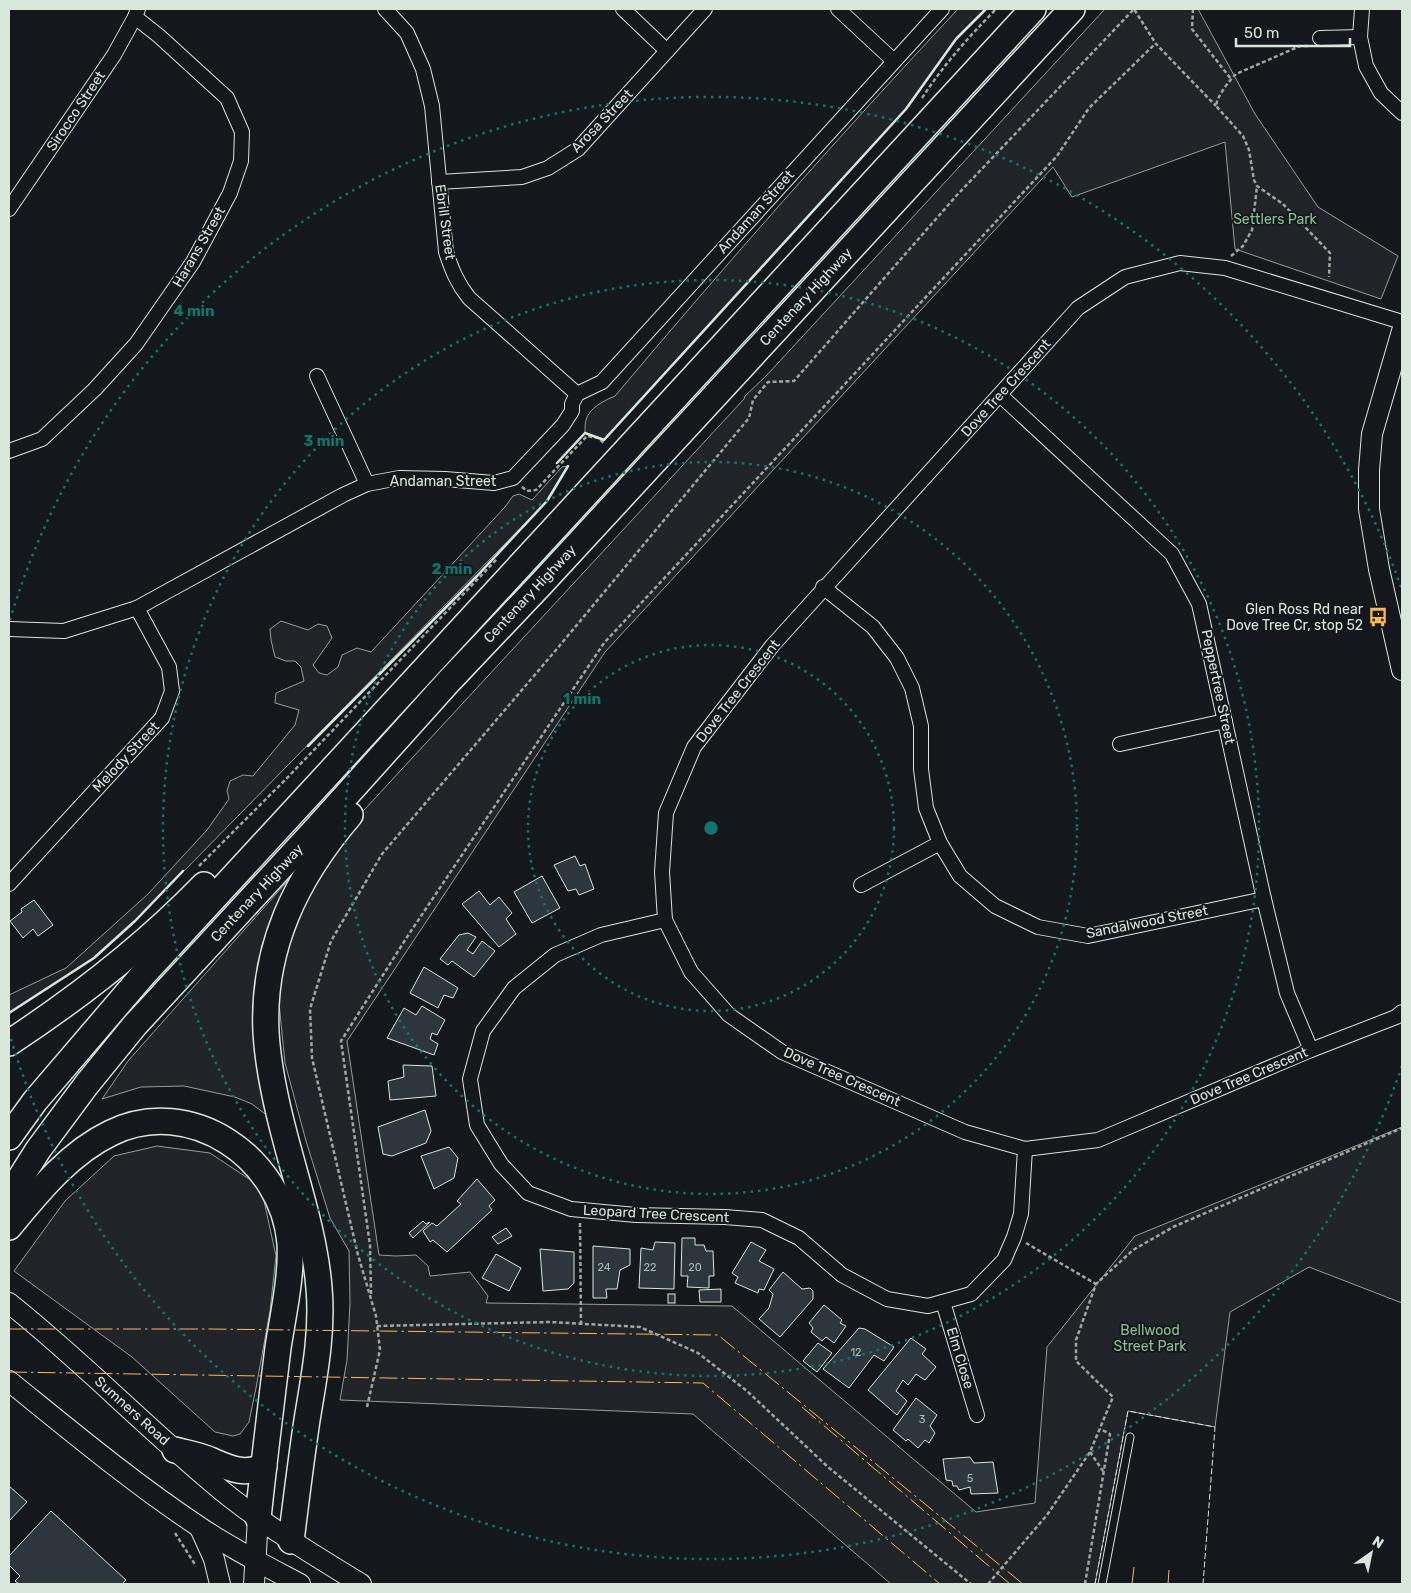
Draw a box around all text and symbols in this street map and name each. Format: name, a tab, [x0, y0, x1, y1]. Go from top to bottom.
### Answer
scale bar	[1236, 15, 1350, 47]
text: 50 m	[1244, 24, 1279, 42]
street label: Sirocco Street	[43, 67, 109, 154]
street label: Arosa Street	[568, 85, 637, 156]
street label: Andaman Street	[714, 166, 798, 257]
street label: Ebrill Street	[431, 183, 459, 261]
street label: Harans Street	[169, 203, 229, 290]
park label: Settlers Park	[1233, 211, 1318, 228]
street label: Centenary Highway	[756, 244, 856, 349]
text: 4 min	[173, 302, 215, 320]
street label: Dove Tree Crescent	[958, 335, 1055, 441]
text: 3 min	[304, 432, 344, 450]
street label: Andaman Street	[390, 473, 497, 490]
street label: Centenary Highway	[480, 541, 580, 646]
text: 2 min	[432, 560, 472, 578]
place label: Glen Ross Rd near Dove Tree Cr, stop 52	[1226, 601, 1364, 634]
bus stop icon: Glen Ross Rd near Dove Tree Cr, stop 52	[1367, 606, 1389, 628]
street label: Peppertree Street	[1198, 628, 1239, 746]
street label: Dove Tree Crescent	[693, 636, 784, 746]
text: 1 min	[563, 690, 601, 708]
street label: Melody Street	[89, 718, 163, 796]
centre of rings	[702, 819, 720, 837]
street label: Centenary Highway	[207, 840, 307, 945]
street label: Sandalwood Street	[1085, 902, 1210, 942]
street label: Dove Tree Crescent	[1188, 1043, 1311, 1108]
street label: Dove Tree Crescent	[781, 1044, 903, 1111]
street label: Leopard Tree Crescent	[582, 1202, 730, 1226]
house number: 24	[597, 1261, 611, 1274]
house number: 22	[644, 1261, 656, 1274]
house number: 20	[688, 1261, 702, 1274]
park label: Bellwood Street Park	[1113, 1322, 1187, 1355]
street label: Elm Close	[943, 1325, 977, 1391]
house number: 12	[850, 1346, 862, 1359]
street label: Sumners Road	[91, 1373, 173, 1449]
house number: 3	[919, 1413, 926, 1426]
house number: 5	[967, 1472, 974, 1485]
north arrow	[1346, 1528, 1396, 1578]
text: N	[1369, 1533, 1387, 1552]

